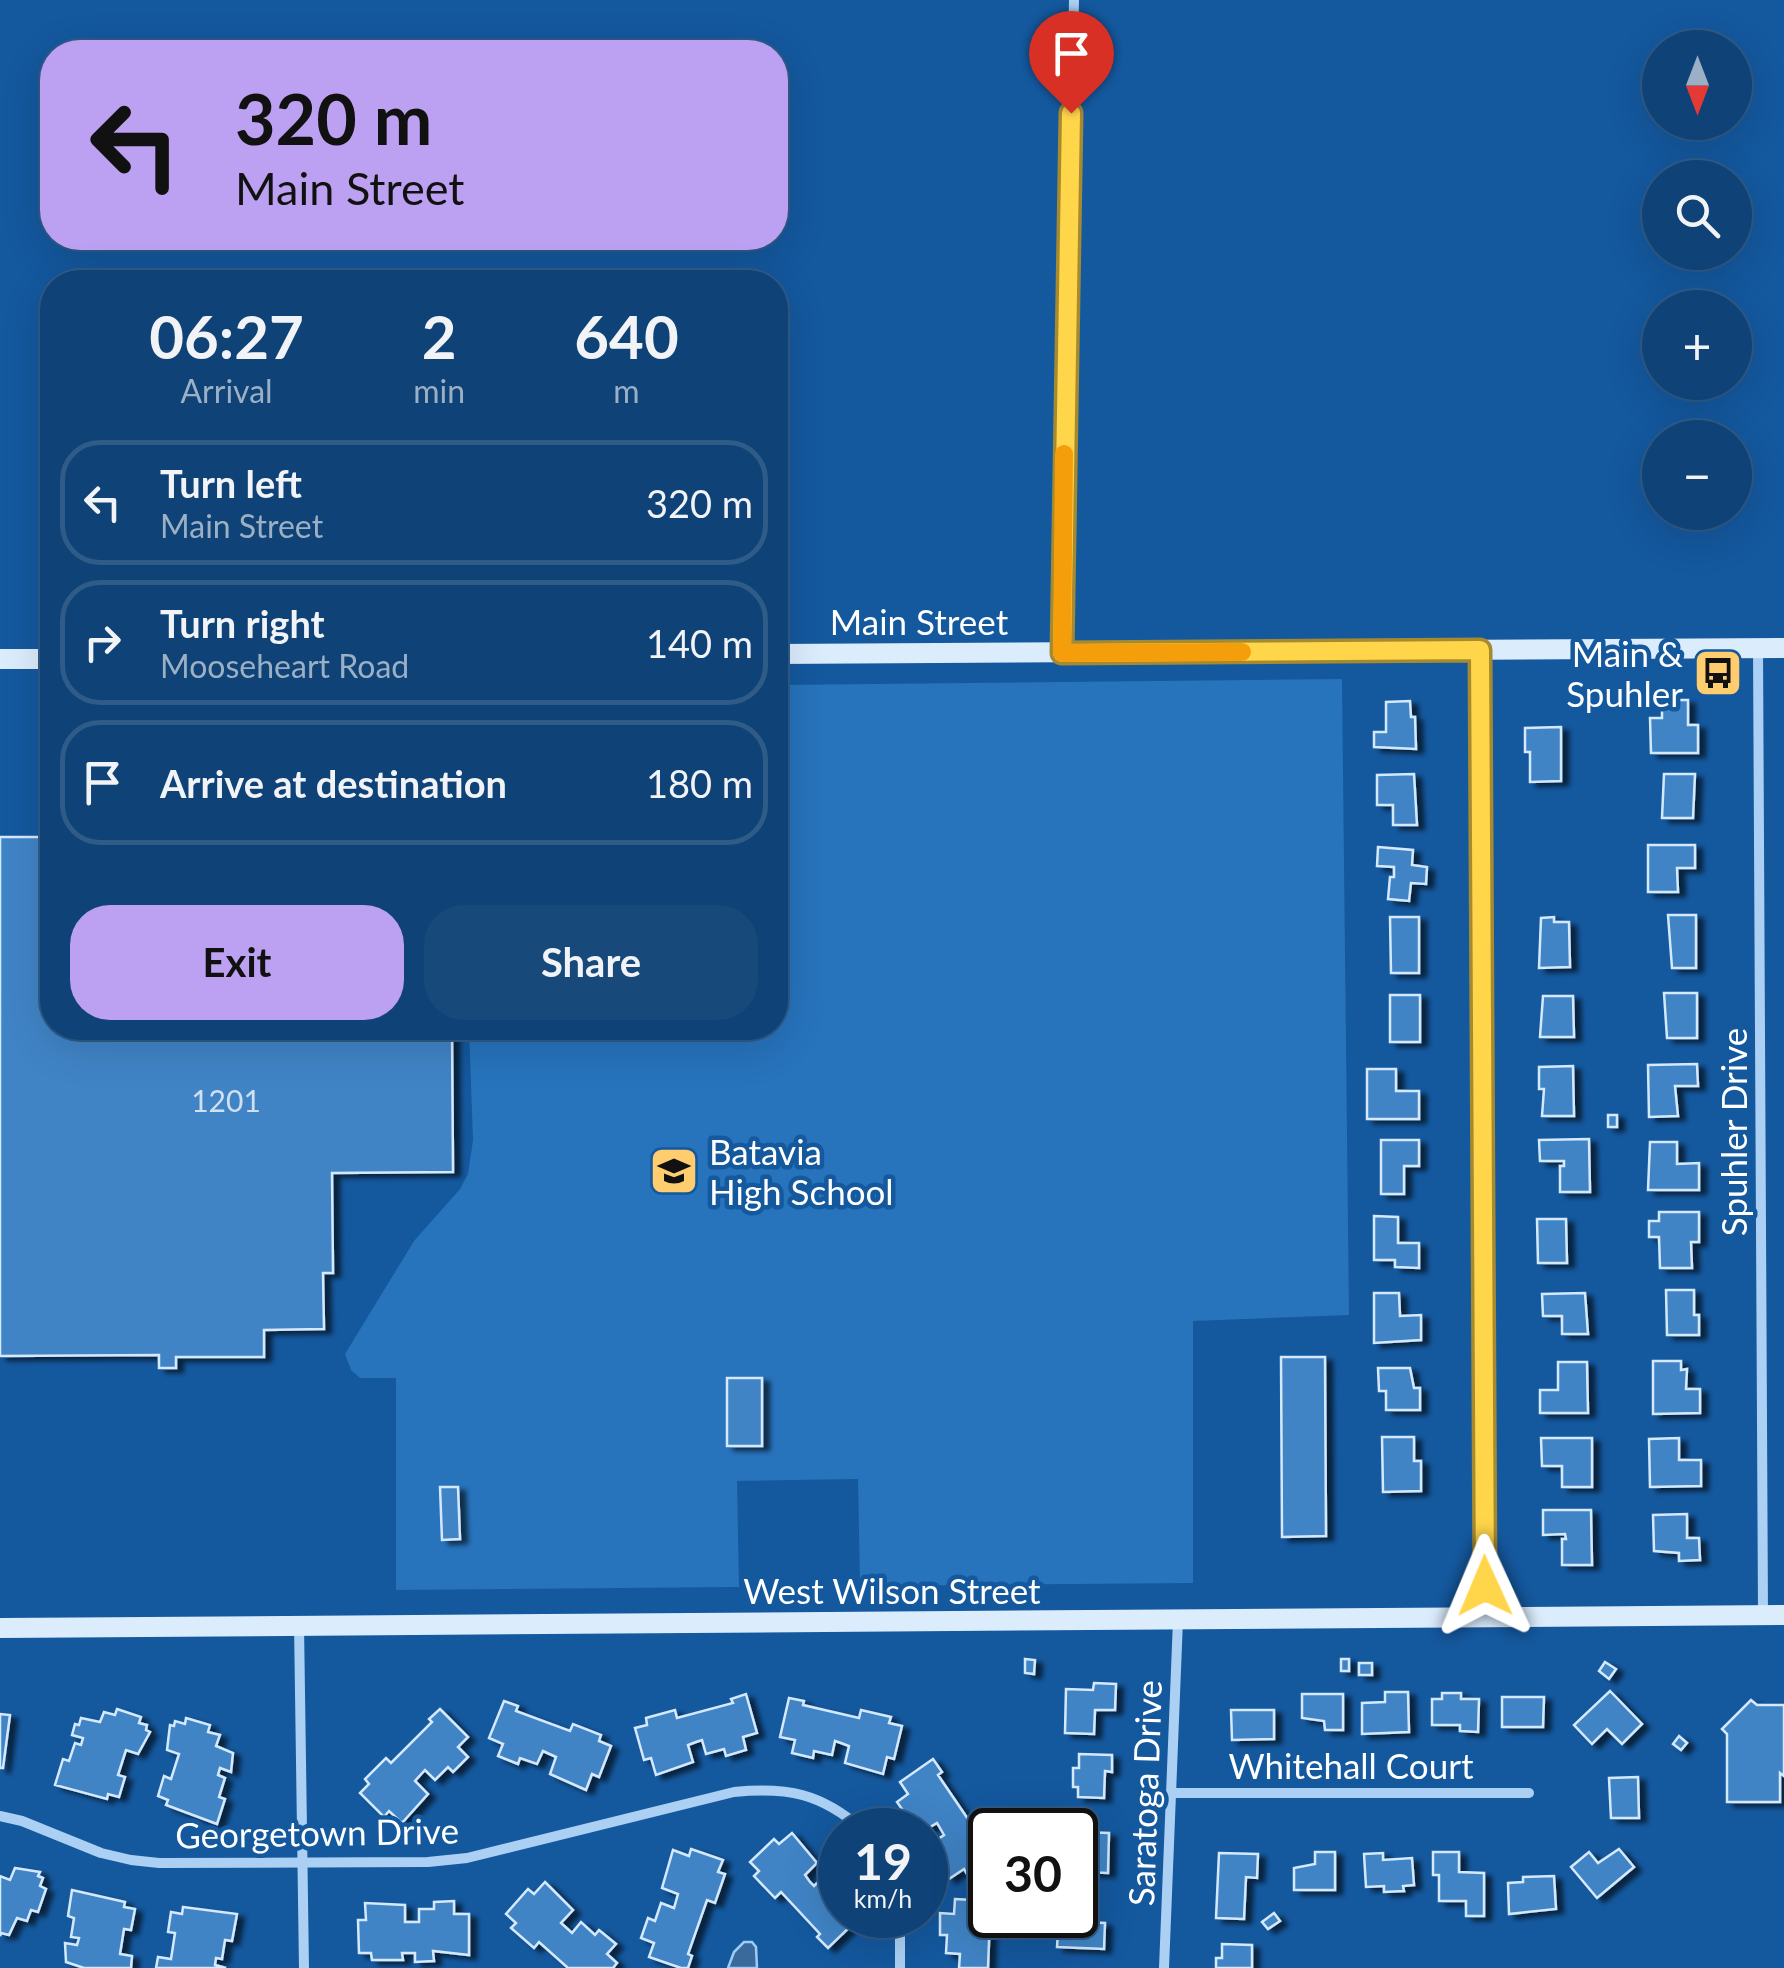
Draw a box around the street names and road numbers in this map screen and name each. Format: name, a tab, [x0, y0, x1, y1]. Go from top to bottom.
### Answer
street label: Main Street	[830, 600, 1009, 642]
street label: Spuhler Drive	[1712, 1028, 1754, 1236]
street label: West Wilson Street	[743, 1569, 1041, 1611]
street label: Saratoga Drive	[1119, 1679, 1169, 1907]
street label: Whitehall Court	[1228, 1744, 1474, 1786]
street label: Georgetown Drive	[175, 1809, 459, 1855]

